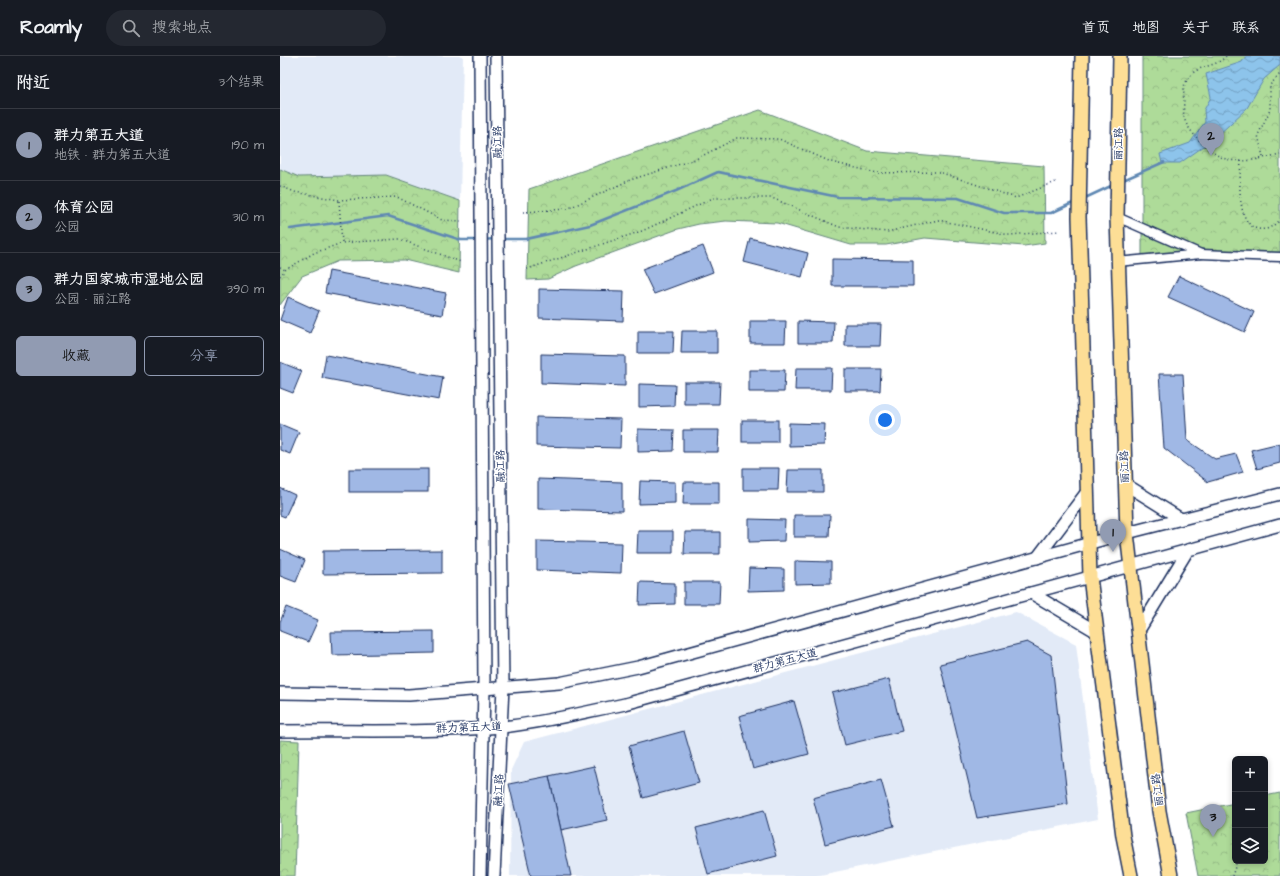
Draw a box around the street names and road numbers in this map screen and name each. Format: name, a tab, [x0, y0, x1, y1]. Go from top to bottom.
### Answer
street label: 融江路	[490, 125, 505, 159]
street label: 丽江路	[1111, 127, 1126, 161]
street label: 融江路	[493, 449, 508, 483]
street label: 丽江路	[1116, 450, 1133, 484]
street label: 群力第五大道	[751, 645, 819, 676]
street label: 群力第五大道	[436, 719, 502, 736]
street label: 融江路	[490, 773, 507, 807]
street label: 丽江路	[1148, 773, 1167, 807]

